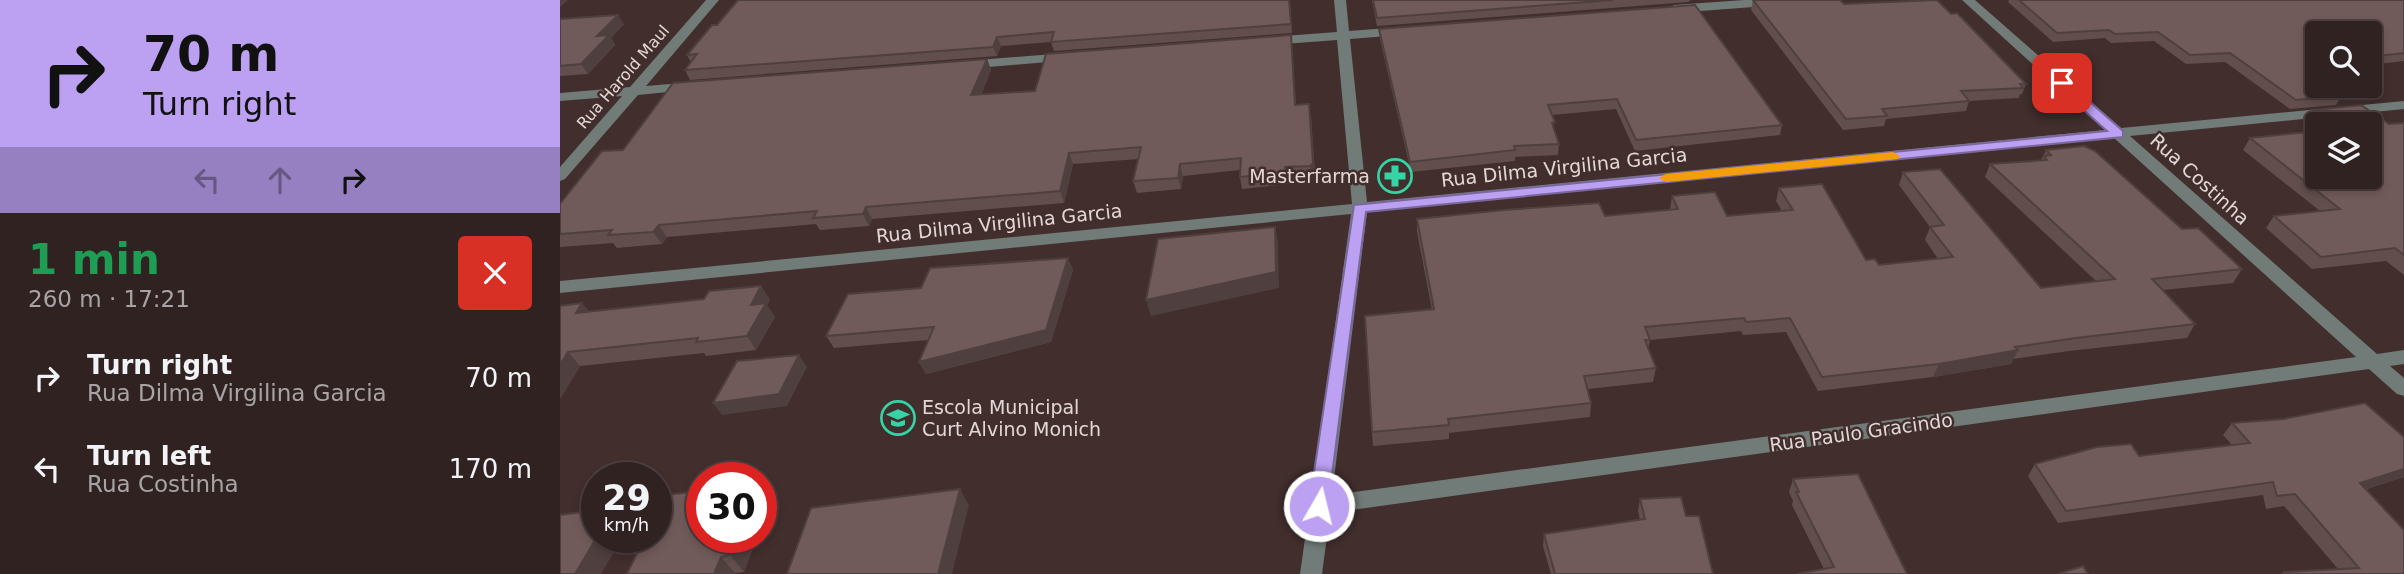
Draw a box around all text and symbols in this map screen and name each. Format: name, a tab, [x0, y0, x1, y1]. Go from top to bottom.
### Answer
street label: Rua Harold Maul	[573, 21, 673, 133]
map controls	[2305, 21, 2382, 189]
button: search	[2305, 21, 2382, 98]
text: 70 m	[143, 26, 279, 83]
icon: right	[28, 28, 119, 119]
pin	[2032, 53, 2092, 113]
icon: arrive	[2043, 64, 2081, 102]
text: Turn right	[143, 85, 296, 123]
button: layers	[2305, 112, 2382, 189]
street label: Rua Costinha	[2146, 129, 2254, 229]
street label: Rua Dilma Virgilina Garcia	[1440, 143, 1688, 191]
pharmacy icon: Masterfarma	[1376, 157, 1414, 195]
icon: left	[188, 161, 226, 199]
icon: ahead	[261, 161, 299, 199]
icon: right	[334, 161, 372, 199]
place label: Masterfarma	[1249, 165, 1370, 187]
street label: Rua Dilma Virgilina Garcia	[875, 199, 1123, 247]
text: 1 min	[28, 235, 160, 284]
button: close	[458, 236, 532, 310]
text: 260 m · 17:21	[28, 286, 190, 312]
text: Turn right	[87, 350, 232, 380]
icon: right	[28, 359, 66, 397]
text: 70 m	[465, 363, 532, 393]
text: Rua Dilma Virgilina Garcia	[87, 380, 387, 406]
place label: Escola Municipal Curt Alvino Monich	[922, 396, 1101, 440]
school or university icon: Escola Municipal Curt Alvino Monich	[879, 399, 917, 437]
street label: Rua Paulo Gracindo	[1768, 408, 1954, 456]
text: Turn left	[87, 441, 211, 471]
icon: left	[28, 450, 66, 488]
text: 170 m	[449, 454, 532, 484]
speed limit sign: 30	[686, 462, 777, 553]
position arrow	[1282, 469, 1356, 543]
text: Rua Costinha	[87, 471, 239, 497]
text: 29	[602, 478, 651, 518]
text: km/h	[604, 514, 649, 535]

